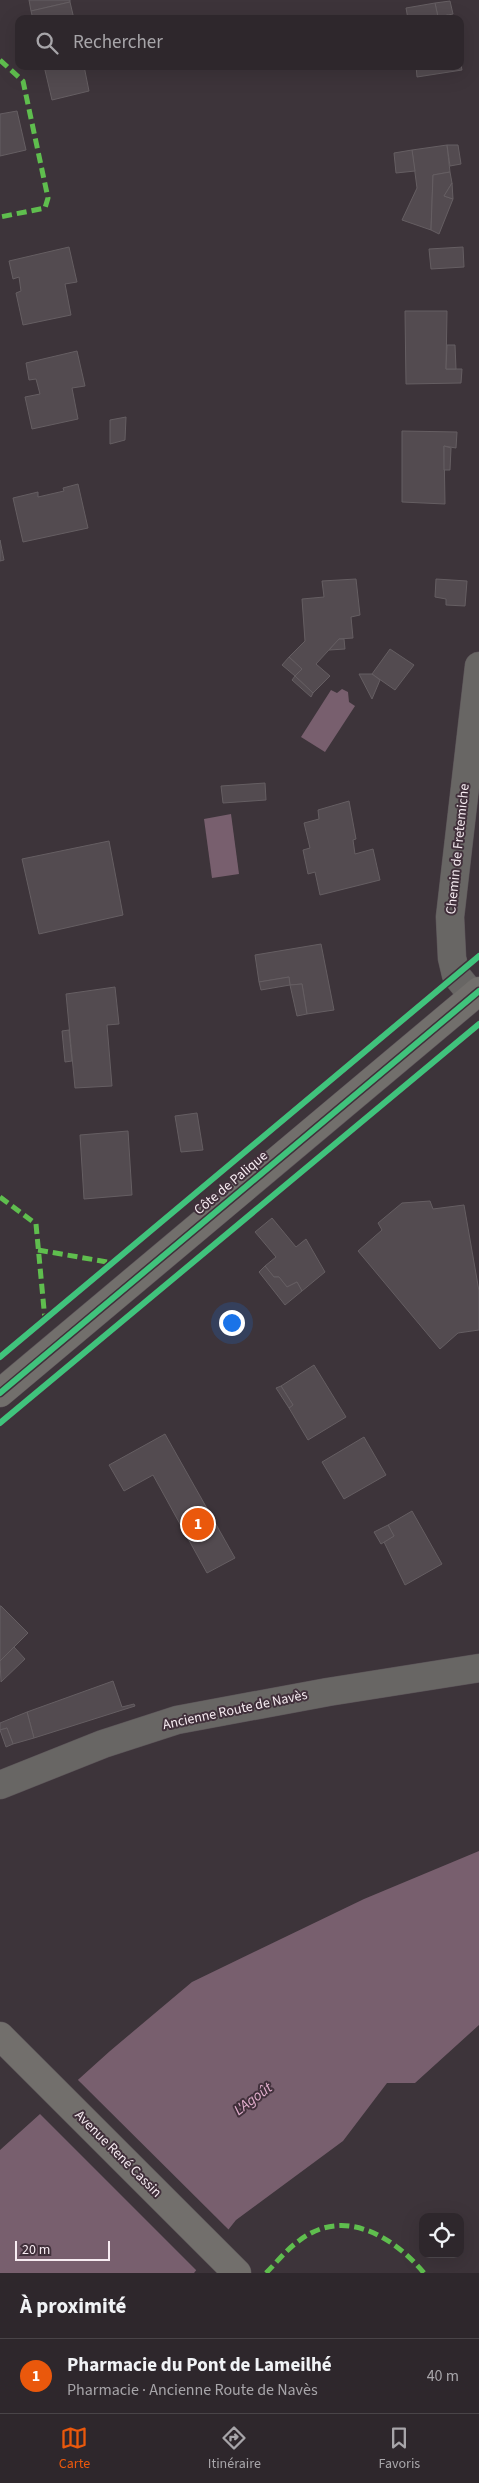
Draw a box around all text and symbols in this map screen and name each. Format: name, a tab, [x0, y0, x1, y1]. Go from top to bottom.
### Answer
search box	[15, 15, 464, 70]
icon: search	[33, 29, 61, 57]
text: Rechercher	[73, 29, 163, 56]
street label: Chemin de Fretemiche	[441, 783, 475, 915]
street label: Côte de Palique	[190, 1146, 272, 1220]
your location	[219, 1310, 245, 1336]
pin: 1	[182, 1505, 214, 1543]
street label: Ancienne Route de Navès	[161, 1685, 309, 1735]
water label: L'Agoût	[229, 2077, 278, 2120]
street label: Avenue René Cassin	[70, 2106, 166, 2202]
map controls	[419, 2213, 464, 2258]
button: locate	[419, 2213, 464, 2258]
scale bar	[15, 2238, 110, 2261]
text: 20 m	[22, 2240, 50, 2260]
text: À proximité	[20, 2291, 126, 2321]
text: Pharmacie du Pont de Lameilhé	[67, 2352, 332, 2379]
text: 1	[32, 2365, 40, 2387]
text: 40 m	[427, 2365, 459, 2387]
text: Pharmacie · Ancienne Route de Navès	[67, 2379, 318, 2401]
tab: Carte	[59, 2424, 90, 2474]
tab: Itinéraire	[208, 2424, 261, 2474]
tab: Favoris	[378, 2424, 420, 2474]

